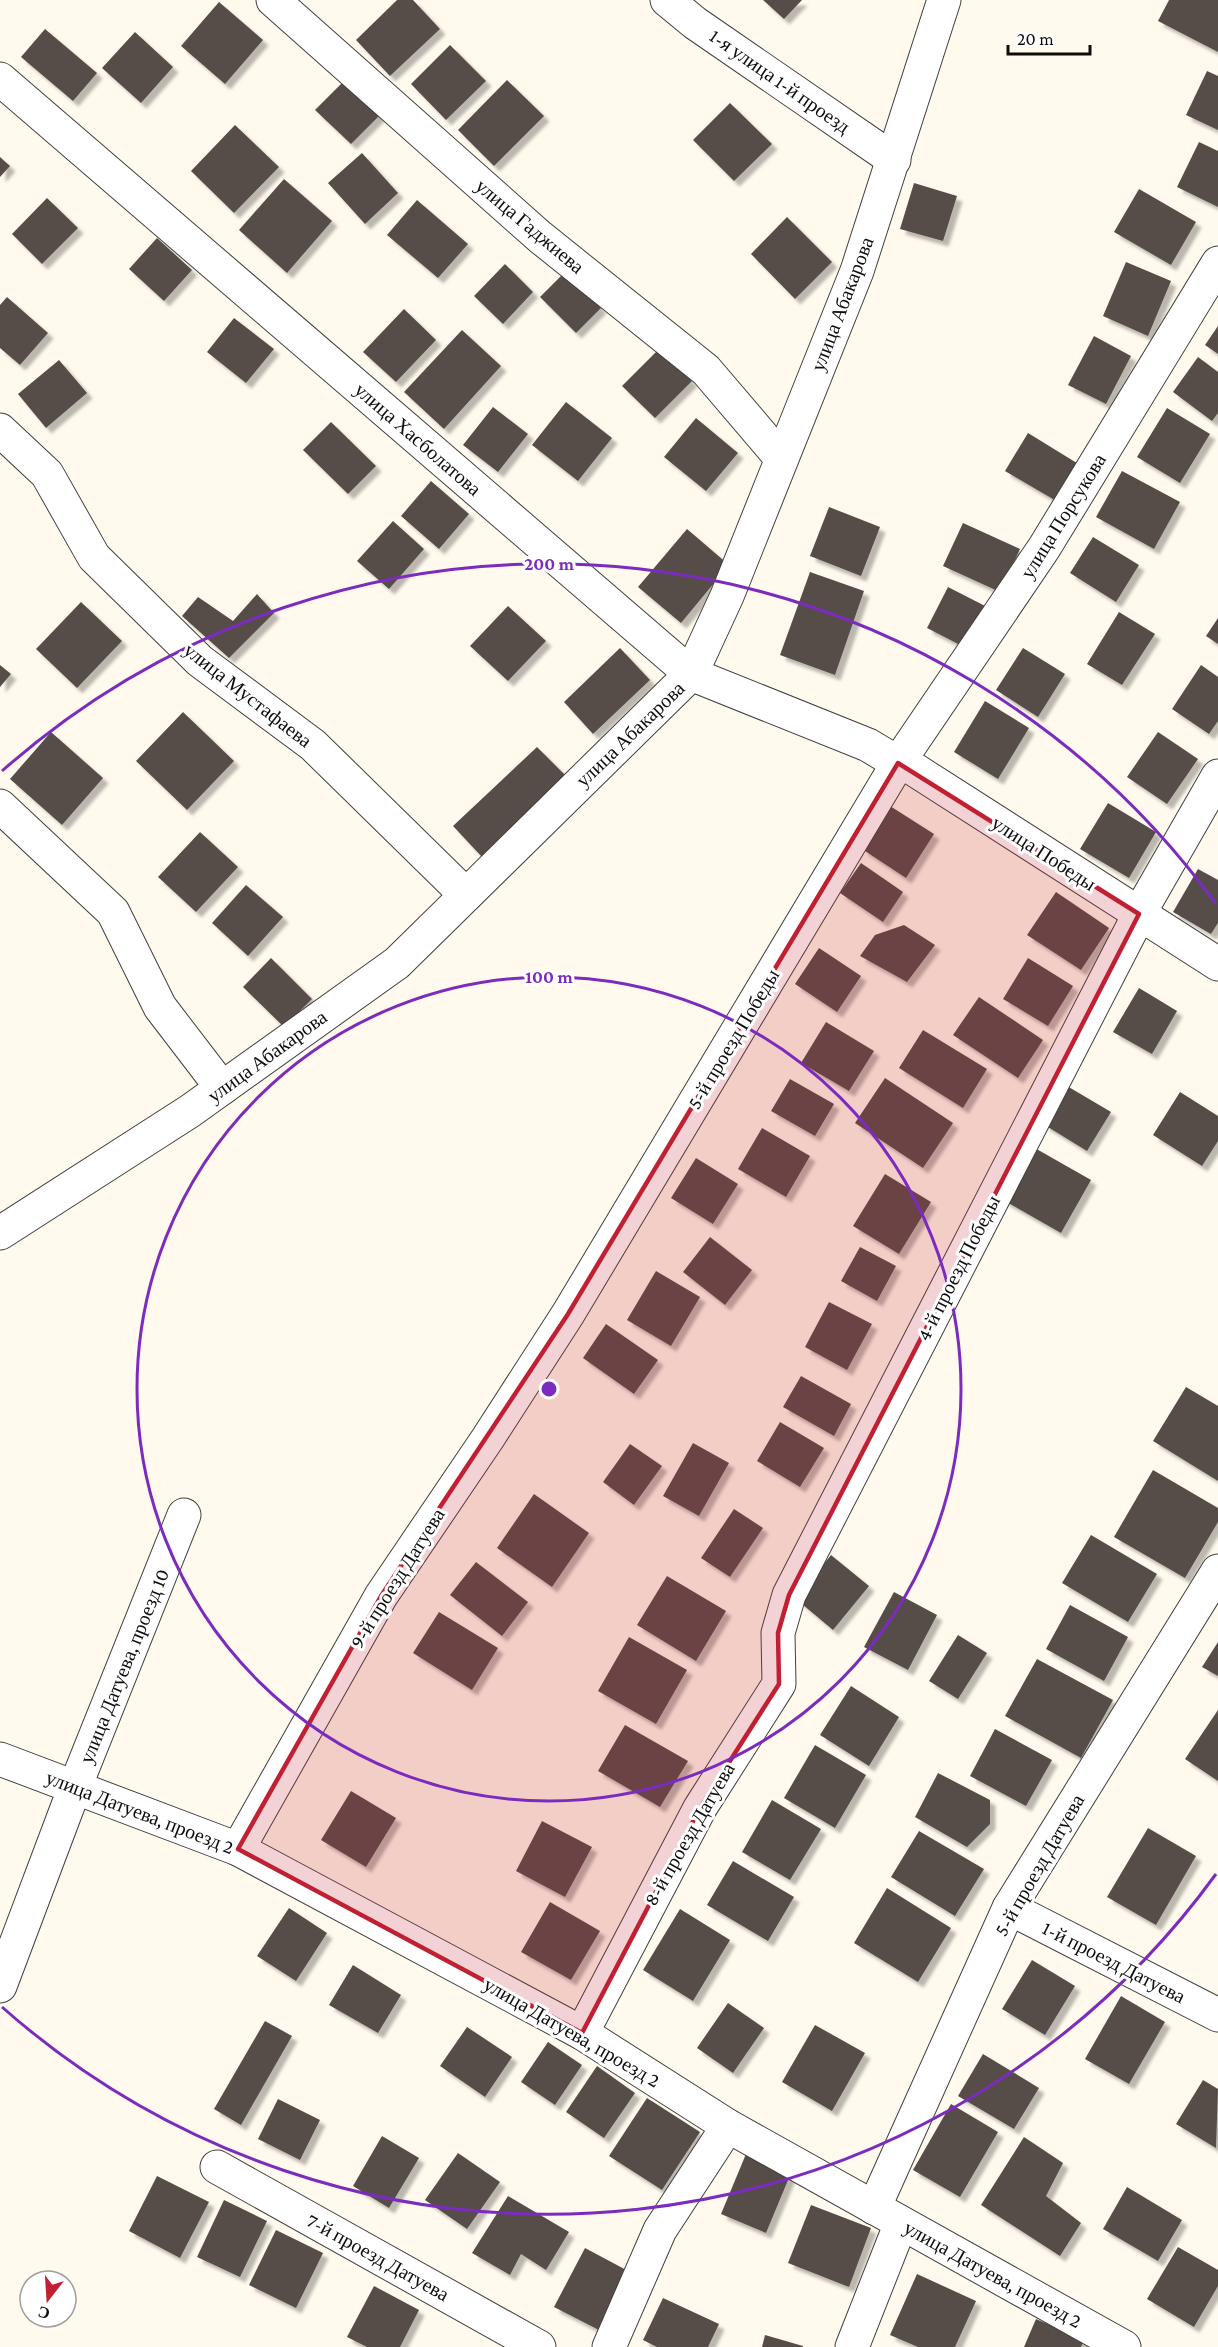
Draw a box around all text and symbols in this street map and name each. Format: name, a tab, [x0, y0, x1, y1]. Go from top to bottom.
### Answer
scale bar	[1008, 18, 1090, 56]
street label: 1-я улица 1-й проезд	[705, 24, 854, 138]
text: 20 m	[1017, 29, 1054, 49]
street label: улица Гаджиева	[471, 174, 589, 279]
street label: улица Абакарова	[806, 234, 879, 375]
street label: улица Хасболатова	[350, 378, 486, 501]
street label: улица Порсукова	[1016, 449, 1111, 583]
text: 200 m	[524, 554, 575, 574]
street label: улица Мустафаева	[179, 638, 316, 753]
street label: улица Абакарова	[571, 677, 689, 792]
street label: улица Победы	[987, 811, 1100, 896]
street label: 5-й проезд Победы	[683, 965, 784, 1113]
text: 100 m	[525, 967, 573, 987]
street label: улица Абакарова	[203, 1005, 332, 1107]
street label: 4-й проезд Победы	[912, 1192, 1005, 1345]
centre of rings	[539, 1379, 559, 1399]
street label: 9-й проезд Датуева	[345, 1504, 450, 1652]
street label: улица Датуева, проезд 10	[75, 1565, 174, 1767]
street label: 8-й проезд Датуева	[639, 1759, 740, 1910]
street label: улица Датуева, проезд 2	[42, 1766, 237, 1859]
street label: 5-й проезд Датуева	[990, 1790, 1089, 1940]
street label: 1-й проезд Датуева	[1039, 1917, 1189, 2008]
street label: улица Датуева, проезд 2	[480, 1973, 664, 2092]
street label: 7-й проезд Датуева	[303, 2209, 453, 2306]
street label: улица Датуева, проезд 2	[900, 2216, 1086, 2333]
north arrow	[18, 2269, 78, 2329]
text: С	[36, 2303, 52, 2323]

